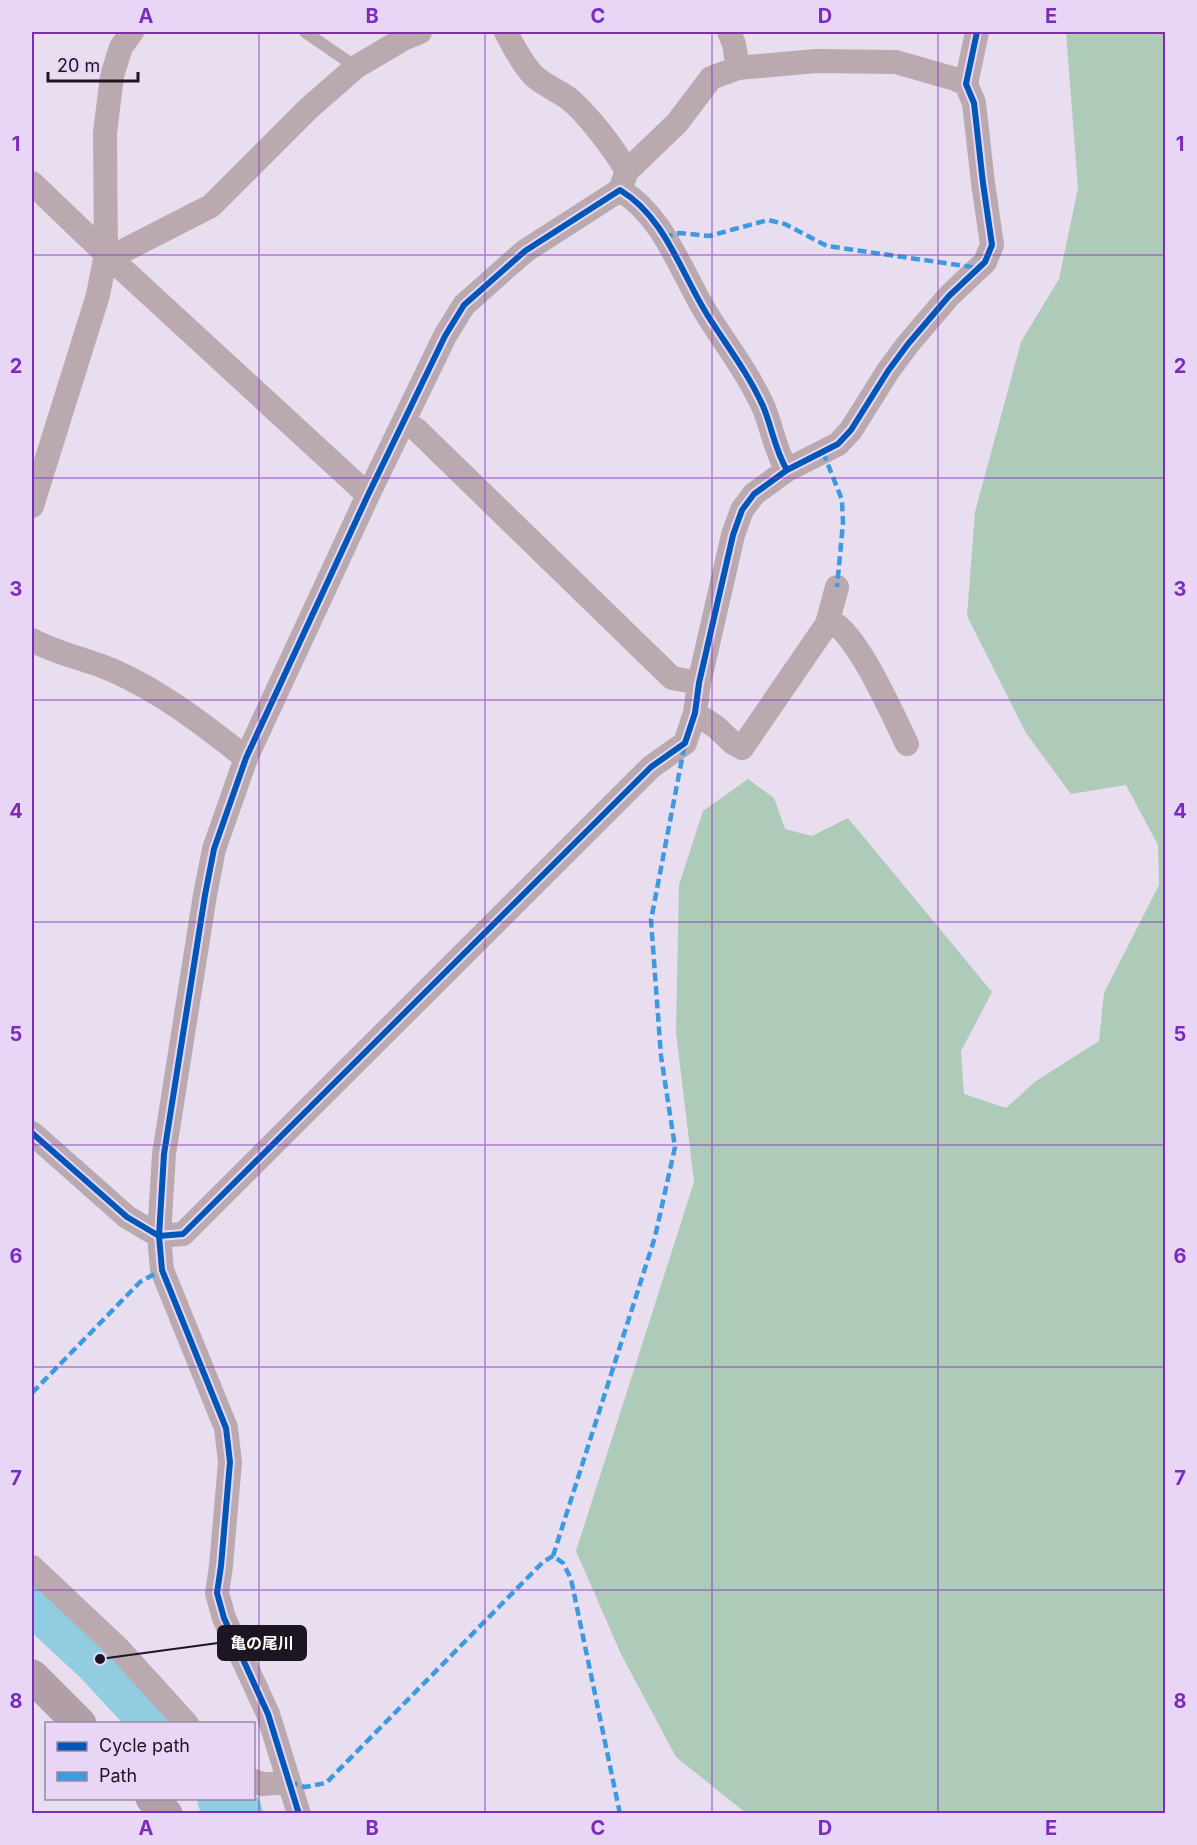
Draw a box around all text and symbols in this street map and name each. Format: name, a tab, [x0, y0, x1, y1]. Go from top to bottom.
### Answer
text: A	[139, 4, 154, 28]
text: B	[365, 4, 379, 28]
text: C	[591, 4, 605, 28]
text: D	[818, 4, 832, 28]
text: E	[1045, 4, 1057, 28]
scale bar	[48, 45, 138, 83]
text: 20 m	[57, 55, 100, 76]
text: 1	[12, 132, 20, 156]
text: 1	[1176, 132, 1184, 156]
text: 2	[10, 354, 22, 378]
text: 2	[1174, 354, 1186, 378]
text: 3	[10, 577, 22, 601]
text: 3	[1174, 577, 1186, 601]
text: 4	[9, 799, 23, 823]
text: 4	[1173, 799, 1187, 823]
text: 5	[10, 1022, 22, 1046]
text: 5	[1174, 1022, 1186, 1046]
text: 6	[10, 1244, 23, 1268]
text: 6	[1174, 1244, 1187, 1268]
text: 7	[10, 1466, 22, 1490]
text: 7	[1174, 1466, 1186, 1490]
callout: 亀の尾川	[218, 1626, 306, 1660]
text: 亀の尾川	[230, 1633, 294, 1653]
text: 8	[9, 1689, 23, 1713]
text: 8	[1173, 1689, 1187, 1713]
legend	[45, 1722, 255, 1800]
text: Cycle path	[99, 1735, 190, 1756]
text: Path	[99, 1765, 137, 1786]
text: A	[139, 1816, 154, 1840]
text: B	[365, 1816, 379, 1840]
text: C	[591, 1816, 605, 1840]
text: D	[818, 1816, 832, 1840]
text: E	[1045, 1816, 1057, 1840]

